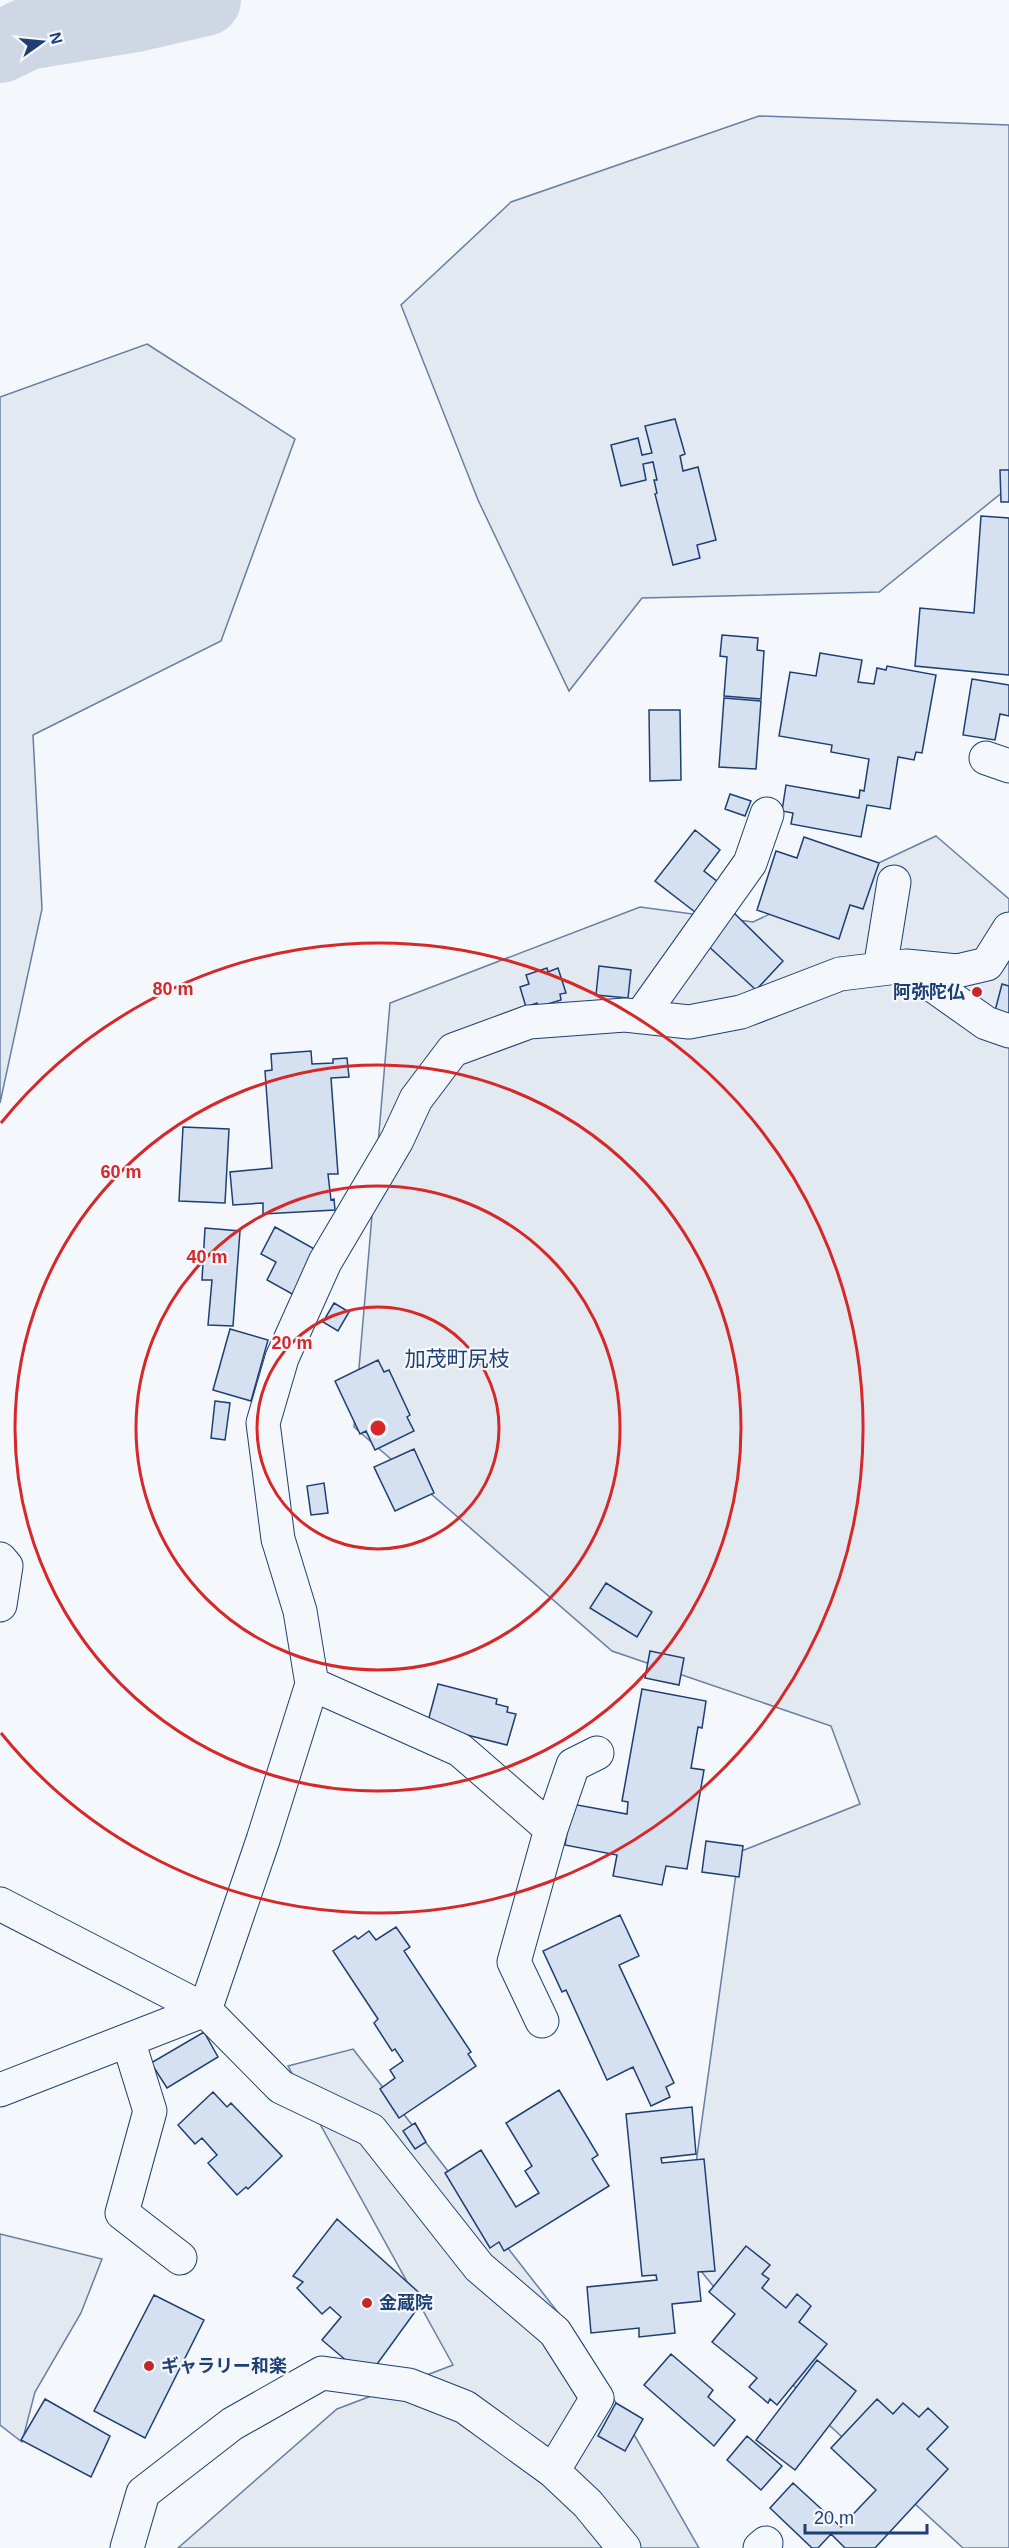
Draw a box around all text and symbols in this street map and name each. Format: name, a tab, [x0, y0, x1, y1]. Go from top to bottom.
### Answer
north arrow	[12, 12, 72, 72]
text: N	[46, 30, 66, 46]
text: 80 m	[152, 979, 194, 999]
place label: 阿弥陀仏	[893, 982, 965, 1002]
marker: 阿弥陀仏	[970, 985, 984, 999]
text: 60 m	[100, 1162, 142, 1182]
text: 40 m	[186, 1247, 228, 1267]
text: 20 m	[271, 1333, 313, 1353]
district label: 加茂町尻枝	[405, 1347, 510, 1370]
centre of rings	[368, 1418, 388, 1438]
place label: 金蔵院	[379, 2293, 433, 2313]
marker: 金蔵院	[360, 2296, 374, 2310]
place label: ギャラリー和楽	[161, 2356, 287, 2376]
marker: ギャラリー和楽	[142, 2359, 156, 2373]
scale bar	[805, 2497, 926, 2535]
text: 20 m	[814, 2508, 854, 2528]

